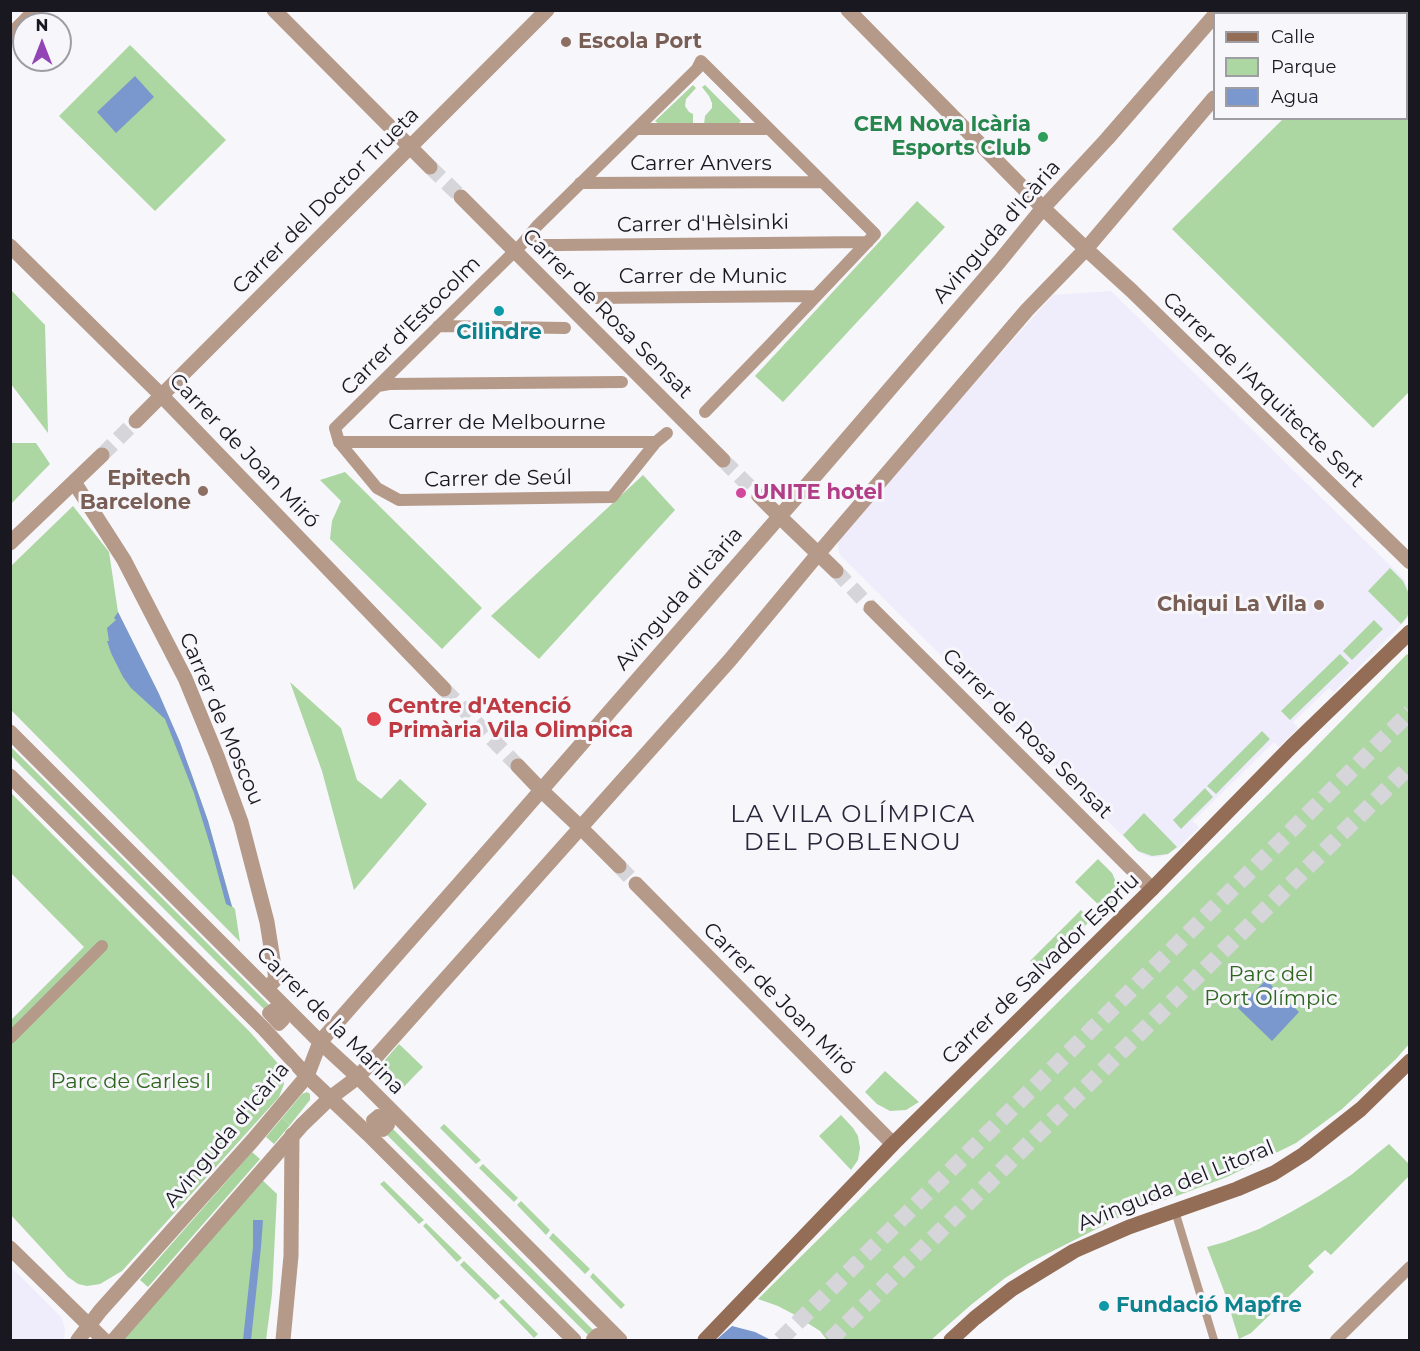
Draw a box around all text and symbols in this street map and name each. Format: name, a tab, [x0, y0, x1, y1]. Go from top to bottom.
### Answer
north arrow	[12, 12, 72, 72]
legend	[1213, 12, 1408, 120]
text: N	[36, 16, 48, 35]
text: Calle	[1271, 26, 1315, 48]
place label: Escola Port	[578, 29, 702, 55]
marker: Escola Port	[559, 35, 573, 49]
text: Parque	[1271, 56, 1336, 78]
text: Agua	[1271, 86, 1319, 108]
street label: Carrer del Doctor Trueta	[228, 103, 424, 299]
place label: CEM Nova Icària Esports Club	[854, 112, 1031, 162]
marker: CEM Nova Icària Esports Club	[1036, 130, 1050, 144]
street label: Carrer Anvers	[630, 151, 772, 177]
street label: Avinguda d'Icària	[928, 155, 1066, 309]
street label: Carrer d'Hèlsinki	[617, 210, 789, 238]
street label: Carrer de Rosa Sensat	[517, 224, 697, 404]
street label: Carrer d'Estocolm	[336, 251, 486, 401]
street label: Carrer de Munic	[619, 264, 787, 290]
street label: Carrer de l'Arquitecte Sert	[1157, 287, 1369, 493]
marker: Cilindre	[492, 304, 506, 318]
place label: Cilindre	[456, 320, 542, 346]
street label: Carrer de Joan Miró	[164, 368, 324, 534]
street label: Carrer de Melbourne	[388, 410, 606, 436]
street label: Carrer de Seúl	[424, 465, 572, 493]
place label: Epitech Barcelone	[80, 466, 191, 516]
place label: UNITE hotel	[753, 480, 883, 506]
marker: Epitech Barcelone	[196, 484, 210, 498]
marker: UNITE hotel	[734, 486, 748, 500]
street label: Avinguda d'Icària	[610, 522, 748, 676]
place label: Chiqui La Vila	[1157, 592, 1307, 618]
marker: Chiqui La Vila	[1312, 598, 1326, 612]
street label: Carrer de Moscou	[173, 629, 269, 809]
street label: Carrer de Rosa Sensat	[937, 644, 1117, 824]
place label: Centre d'Atenció Primària Vila Olimpica	[388, 694, 633, 744]
marker: Centre d'Atenció Primària Vila Olimpica	[365, 710, 383, 728]
district label: LA VILA OLÍMPICA DEL POBLENOU	[730, 801, 976, 857]
street label: Carrer de Salvador Espriu	[937, 868, 1145, 1070]
street label: Carrer de Joan Miró	[698, 918, 860, 1080]
street label: Carrer de la Marina	[251, 942, 409, 1100]
park label: Parc del Port Olímpic	[1204, 962, 1338, 1012]
street label: Avinguda d'Icària	[159, 1057, 295, 1213]
park label: Parc de Carles I	[51, 1069, 211, 1095]
street label: Avinguda del Litoral	[1074, 1135, 1278, 1237]
place label: Fundació Mapfre	[1116, 1293, 1302, 1319]
marker: Fundació Mapfre	[1097, 1299, 1111, 1313]

